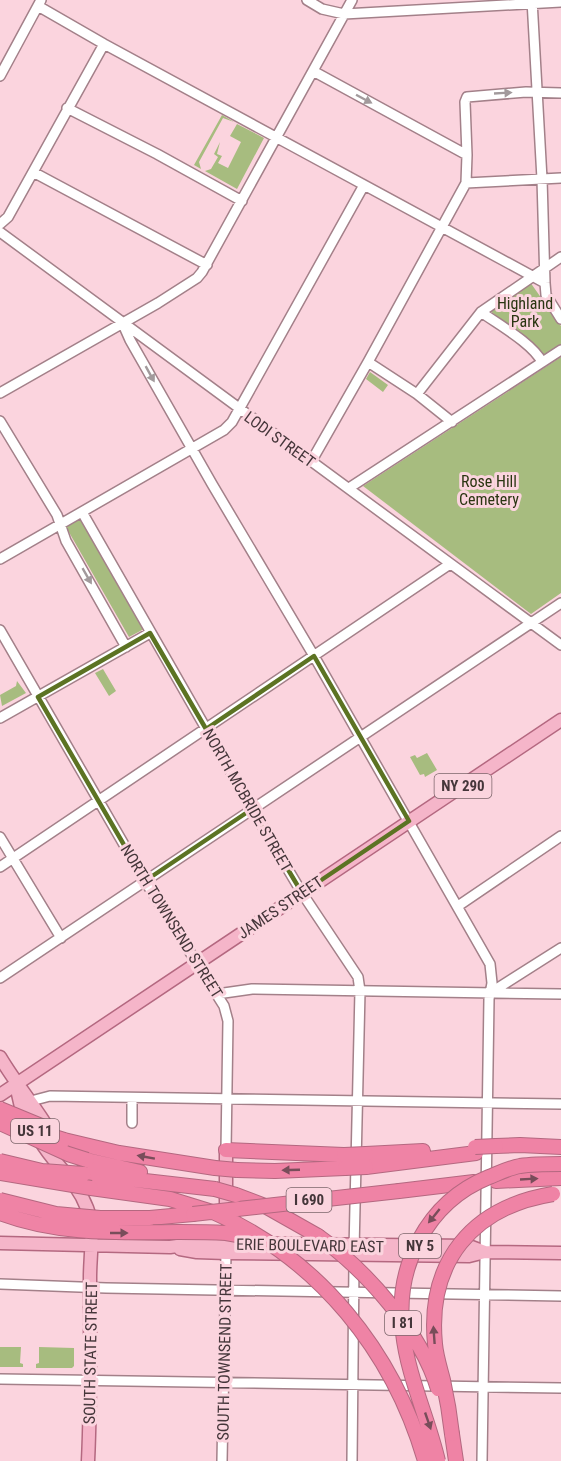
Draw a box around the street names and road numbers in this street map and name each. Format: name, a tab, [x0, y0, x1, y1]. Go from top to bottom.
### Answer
street label: LODI STREET	[241, 407, 319, 471]
street label: NORTH MCBRIDE STREET	[199, 725, 296, 875]
road number: NY 290	[434, 774, 492, 798]
street label: NORTH TOWNSEND STREET	[117, 841, 227, 1001]
street label: JAMES STREET	[234, 872, 326, 943]
road number: US 11	[11, 1119, 59, 1143]
road number: I 690	[286, 1188, 332, 1212]
road number: NY 5	[399, 1234, 441, 1258]
street label: ERIE BOULEVARD EAST	[236, 1235, 384, 1256]
street label: SOUTH TOWNSEND STREET	[213, 1263, 236, 1441]
street label: SOUTH STATE STREET	[80, 1282, 101, 1424]
road number: I 81	[385, 1311, 421, 1335]

